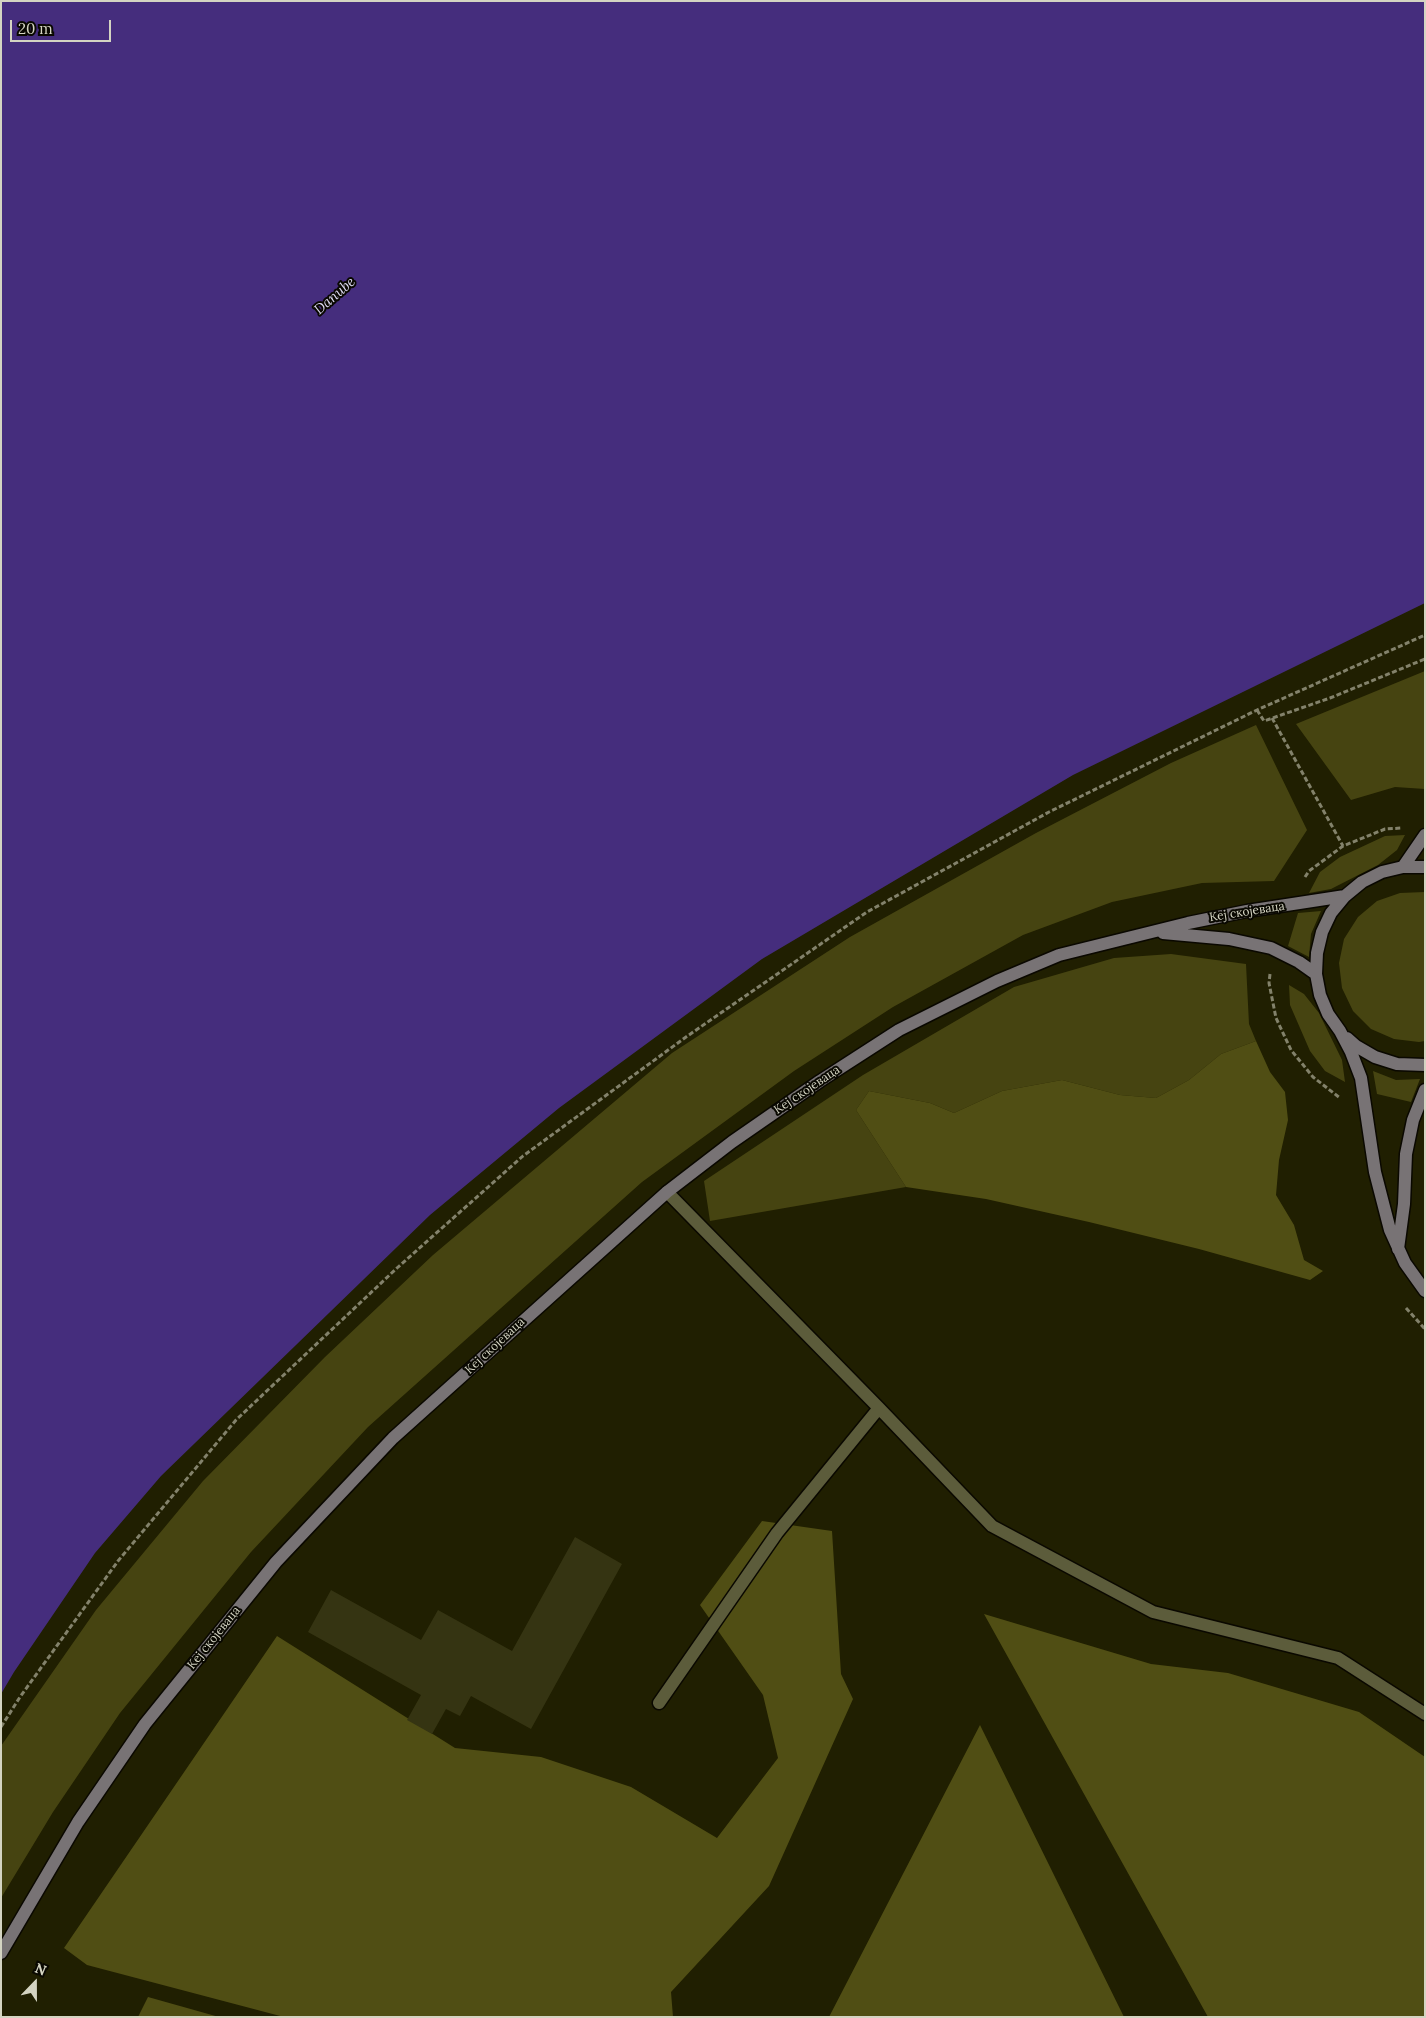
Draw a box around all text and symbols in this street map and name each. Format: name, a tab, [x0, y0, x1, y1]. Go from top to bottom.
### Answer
scale bar	[12, 10, 114, 42]
text: 20 m	[18, 19, 53, 38]
water label: Danube	[311, 274, 359, 318]
street label: Кеј скојеваца	[1208, 899, 1286, 925]
street label: Кеј скојеваца	[771, 1063, 843, 1117]
street label: Кеј скојеваца	[462, 1315, 528, 1377]
street label: Кеј скојеваца	[184, 1604, 244, 1672]
north arrow	[10, 1958, 60, 2008]
text: N	[32, 1959, 49, 1979]

